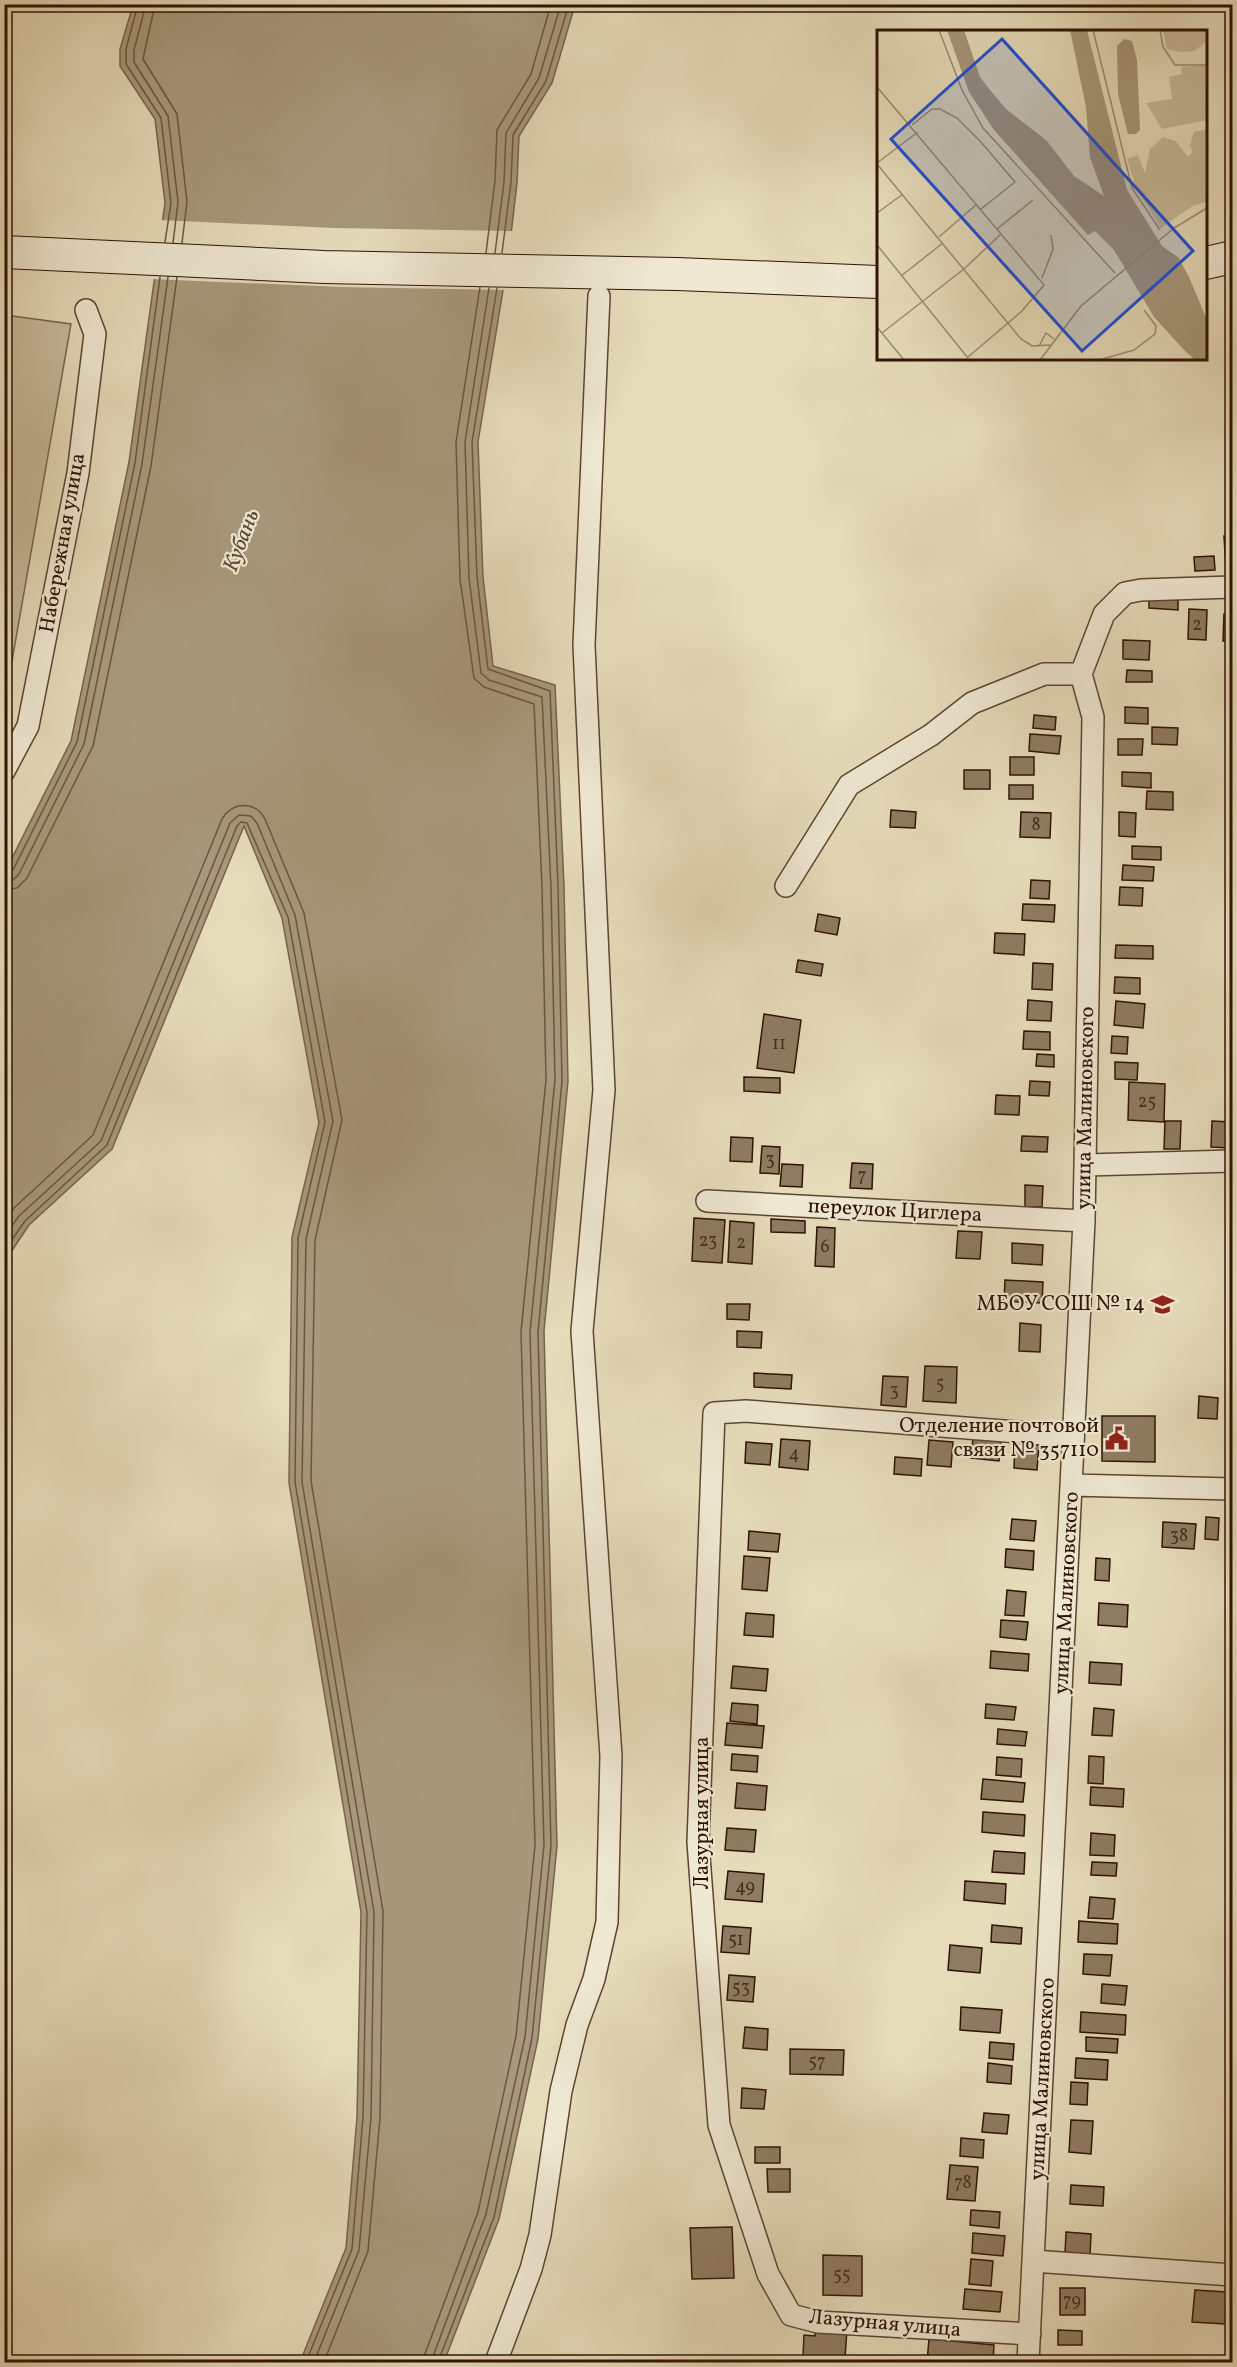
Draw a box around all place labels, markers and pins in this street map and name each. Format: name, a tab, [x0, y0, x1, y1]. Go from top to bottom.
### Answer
place label: МБОУ СОШ № 14	[977, 1290, 1145, 1319]
school or university icon: МБОУ СОШ № 14	[1150, 1291, 1176, 1317]
place label: Отделение почтовой связи № 357110	[899, 1412, 1099, 1465]
public building icon: Отделение почтовой связи № 357110	[1104, 1425, 1130, 1451]

